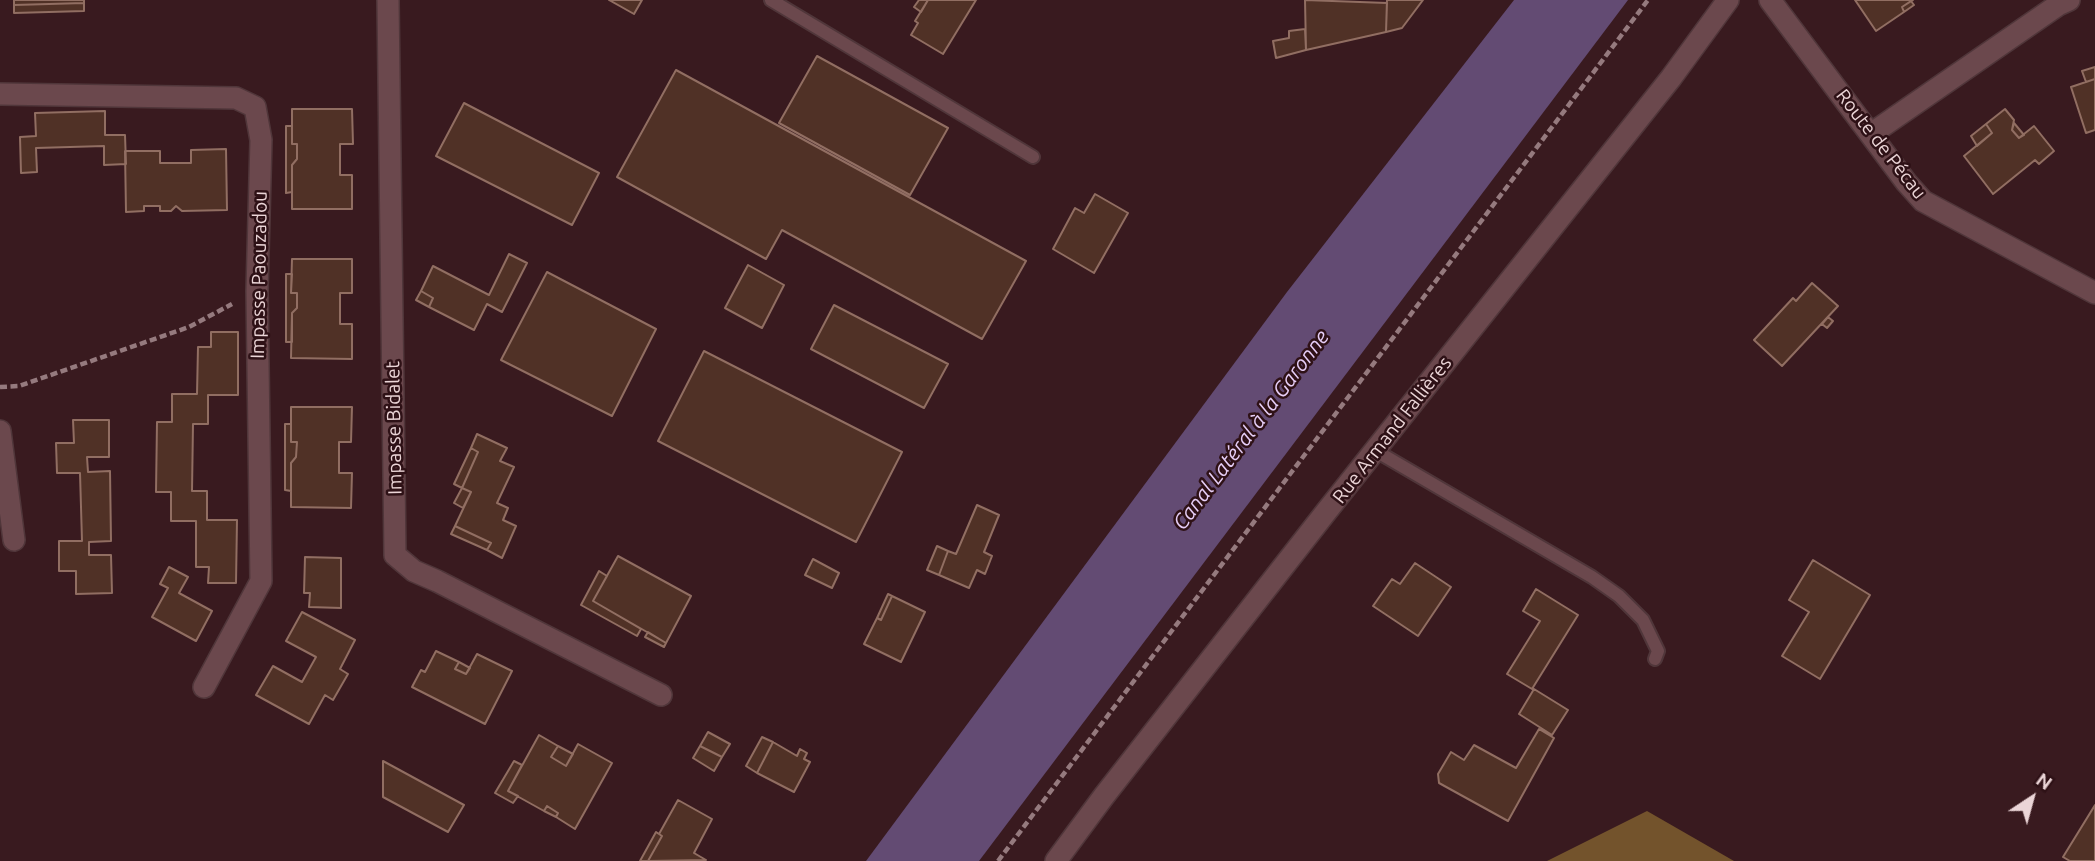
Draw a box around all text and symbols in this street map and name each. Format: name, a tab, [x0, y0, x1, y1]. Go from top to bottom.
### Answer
street label: Route de Pécau	[1831, 85, 1931, 203]
street label: Impasse Paouzadou	[246, 191, 272, 359]
water label: Canal Latéral à la Garonne	[1168, 325, 1334, 535]
street label: Rue Armand Fallières	[1328, 352, 1456, 508]
street label: Impasse Bidalet	[381, 361, 407, 495]
north arrow	[1997, 763, 2067, 833]
text: N	[2032, 768, 2057, 794]

